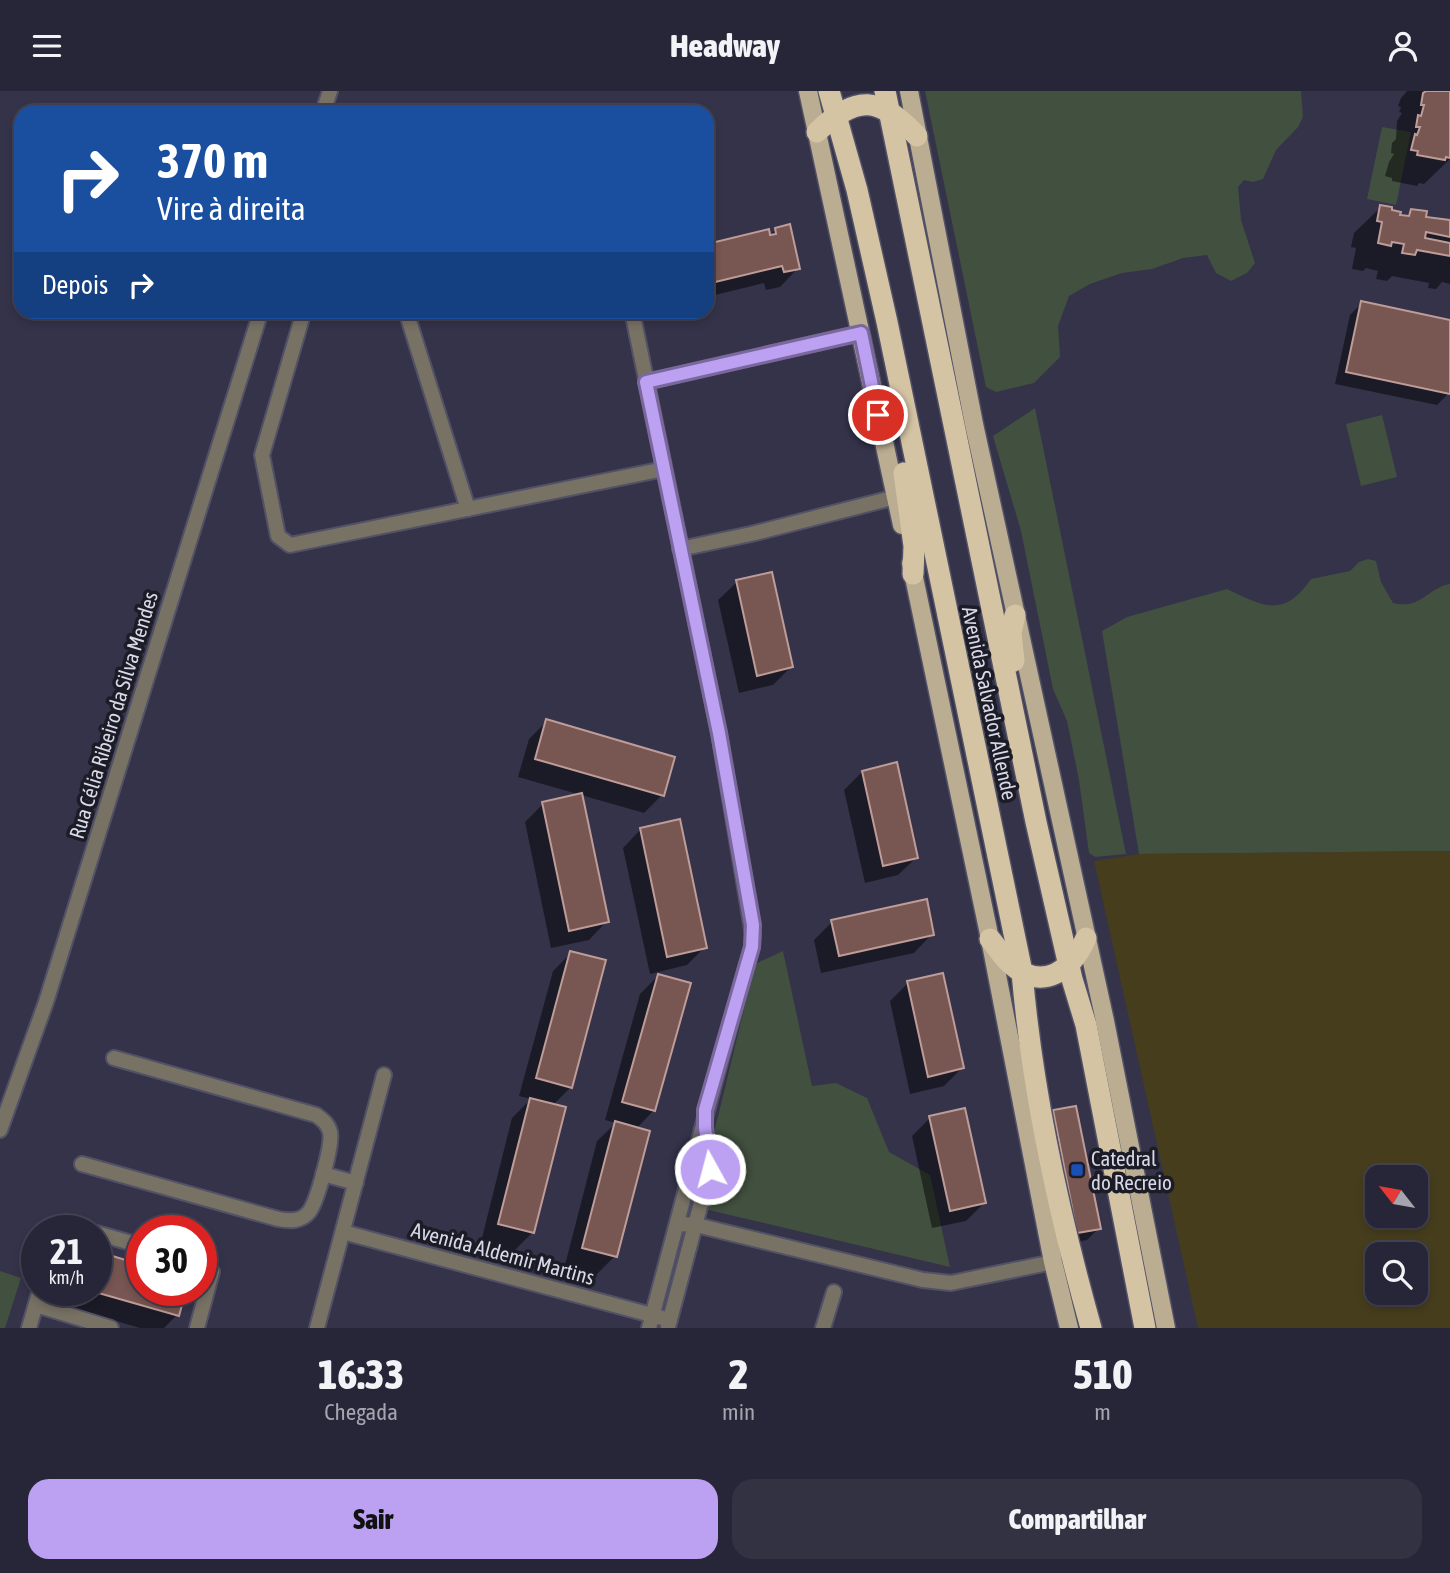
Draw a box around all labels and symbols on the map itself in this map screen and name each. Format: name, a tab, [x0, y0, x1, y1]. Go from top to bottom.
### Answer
pin	[848, 385, 908, 445]
street label: Rua Célia Ribeiro da Silva Mendes	[64, 588, 162, 842]
street label: Avenida Salvador Allende	[958, 604, 1022, 802]
position arrow	[673, 1132, 747, 1206]
place label: Catedral do Recreio	[1091, 1146, 1172, 1194]
marker: Catedral do Recreio	[1069, 1162, 1085, 1178]
north arrow	[1365, 1165, 1428, 1229]
speed limit sign: 30	[126, 1215, 217, 1306]
street label: Avenida Aldemir Martins	[409, 1217, 597, 1289]

